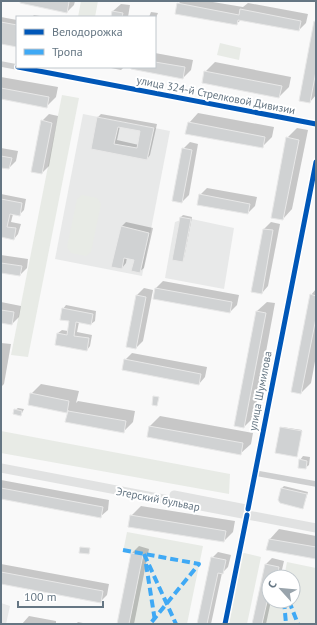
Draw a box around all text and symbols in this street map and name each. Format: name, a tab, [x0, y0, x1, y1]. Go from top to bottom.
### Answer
legend	[16, 16, 156, 68]
text: Велодорожка	[52, 24, 123, 39]
text: Тропа	[52, 44, 83, 59]
street label: улица 324-й Стрелковой Дивизии	[135, 73, 297, 117]
street label: улица Шумилова	[245, 350, 275, 432]
street label: Эгерский бульвар	[115, 484, 201, 514]
north arrow	[261, 569, 301, 609]
text: С	[264, 579, 280, 590]
scale bar	[18, 583, 103, 609]
text: 100 m	[24, 589, 57, 604]

